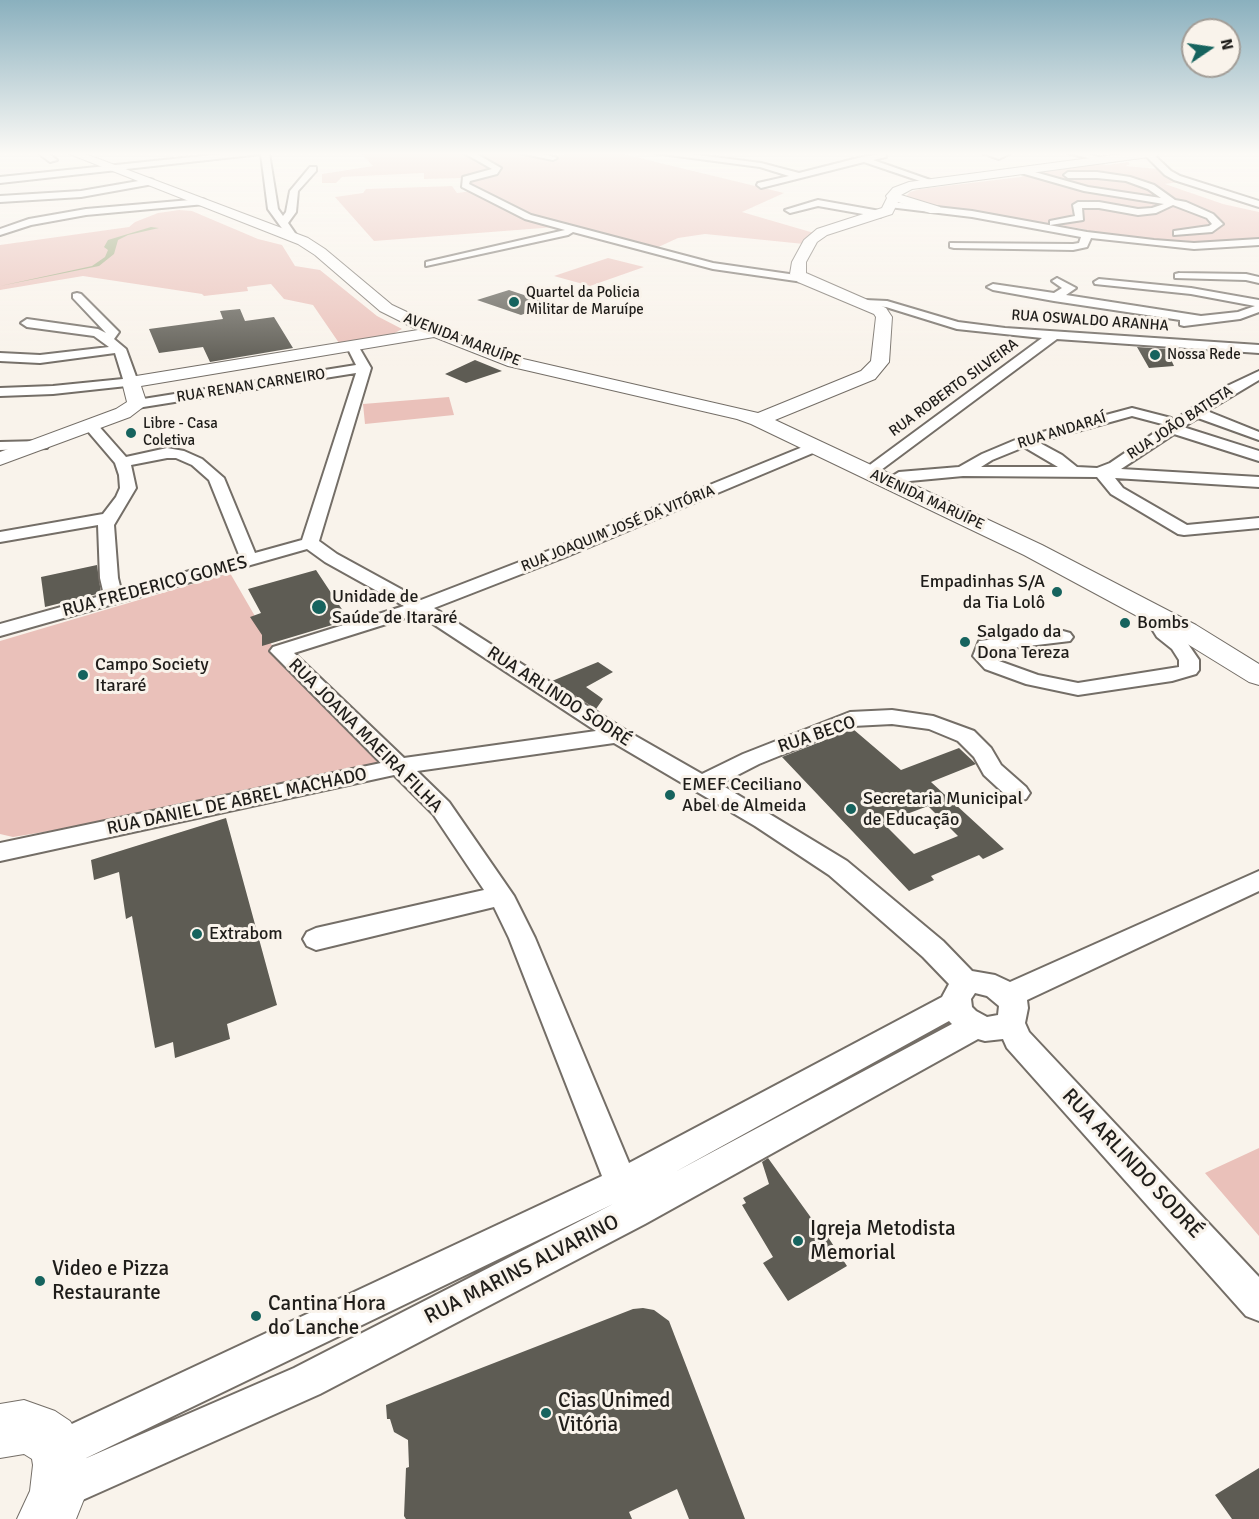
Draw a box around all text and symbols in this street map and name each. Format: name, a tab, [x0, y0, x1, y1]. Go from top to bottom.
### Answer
north arrow	[1181, 18, 1241, 78]
text: N	[1216, 37, 1238, 52]
place label: Quartel da Policia Militar de Maruípe	[526, 284, 644, 319]
marker: Quartel da Policia Militar de Maruípe	[507, 295, 521, 309]
street label: RUA OSWALDO ARANHA	[1011, 307, 1169, 335]
street label: AVENIDA MARUÍPE	[401, 309, 523, 371]
street label: RUA ROBERTO SILVEIRA	[886, 335, 1022, 441]
place label: Nossa Rede	[1167, 346, 1241, 364]
marker: Nossa Rede	[1148, 348, 1162, 362]
street label: RUA RENAN CARNEIRO	[175, 365, 327, 407]
street label: RUA JOÃO BATISTA	[1124, 382, 1236, 464]
street label: RUA ANDARAÍ	[1016, 409, 1108, 453]
place label: Libre - Casa Coletiva	[143, 415, 218, 450]
marker: Libre - Casa Coletiva	[124, 426, 138, 440]
street label: AVENIDA MARUÍPE	[867, 466, 987, 534]
street label: RUA JOAQUIM JOSÉ DA VITÓRIA	[519, 482, 717, 576]
street label: RUA FREDERICO GOMES	[60, 552, 250, 622]
place label: Empadinhas S/A da Tia Lolô	[920, 571, 1045, 614]
marker: Empadinhas S/A da Tia Lolô	[1050, 585, 1064, 599]
place label: Unidade de Saúde de Itararé	[332, 586, 458, 628]
marker: Unidade de Saúde de Itararé	[310, 598, 328, 616]
place label: Bombs	[1137, 612, 1189, 634]
marker: Bombs	[1118, 616, 1132, 630]
place label: Salgado da Dona Tereza	[977, 621, 1070, 664]
marker: Salgado da Dona Tereza	[958, 635, 972, 649]
street label: RUA ARLINDO SODRÉ	[483, 642, 635, 752]
place label: Campo Society Itararé	[95, 654, 209, 696]
street label: RUA JOANA MAEIRA FILHA	[284, 655, 446, 817]
marker: Campo Society Itararé	[76, 668, 90, 682]
street label: RUA BECO	[775, 712, 859, 758]
street label: RUA DANIEL DE ABREL MACHADO	[105, 764, 369, 840]
place label: EMEF Ceciliano Abel de Almeida	[682, 774, 806, 816]
marker: EMEF Ceciliano Abel de Almeida	[663, 788, 677, 802]
place label: Secretaria Municipal de Educação	[863, 788, 1023, 830]
marker: Secretaria Municipal de Educação	[844, 802, 858, 816]
place label: Extrabom	[209, 923, 283, 945]
marker: Extrabom	[190, 927, 204, 941]
street label: RUA ARLINDO SODRÉ	[1056, 1084, 1208, 1244]
street label: RUA MARINS ALVARINO	[420, 1210, 624, 1330]
place label: Igreja Metodista Memorial	[810, 1216, 956, 1266]
marker: Igreja Metodista Memorial	[791, 1234, 805, 1248]
place label: Video e Pizza Restaurante	[52, 1256, 169, 1306]
marker: Video e Pizza Restaurante	[33, 1274, 47, 1288]
place label: Cantina Hora do Lanche	[268, 1291, 386, 1341]
marker: Cantina Hora do Lanche	[249, 1309, 263, 1323]
place label: Cias Unimed Vitória	[558, 1388, 670, 1438]
marker: Cias Unimed Vitória	[539, 1406, 553, 1420]

